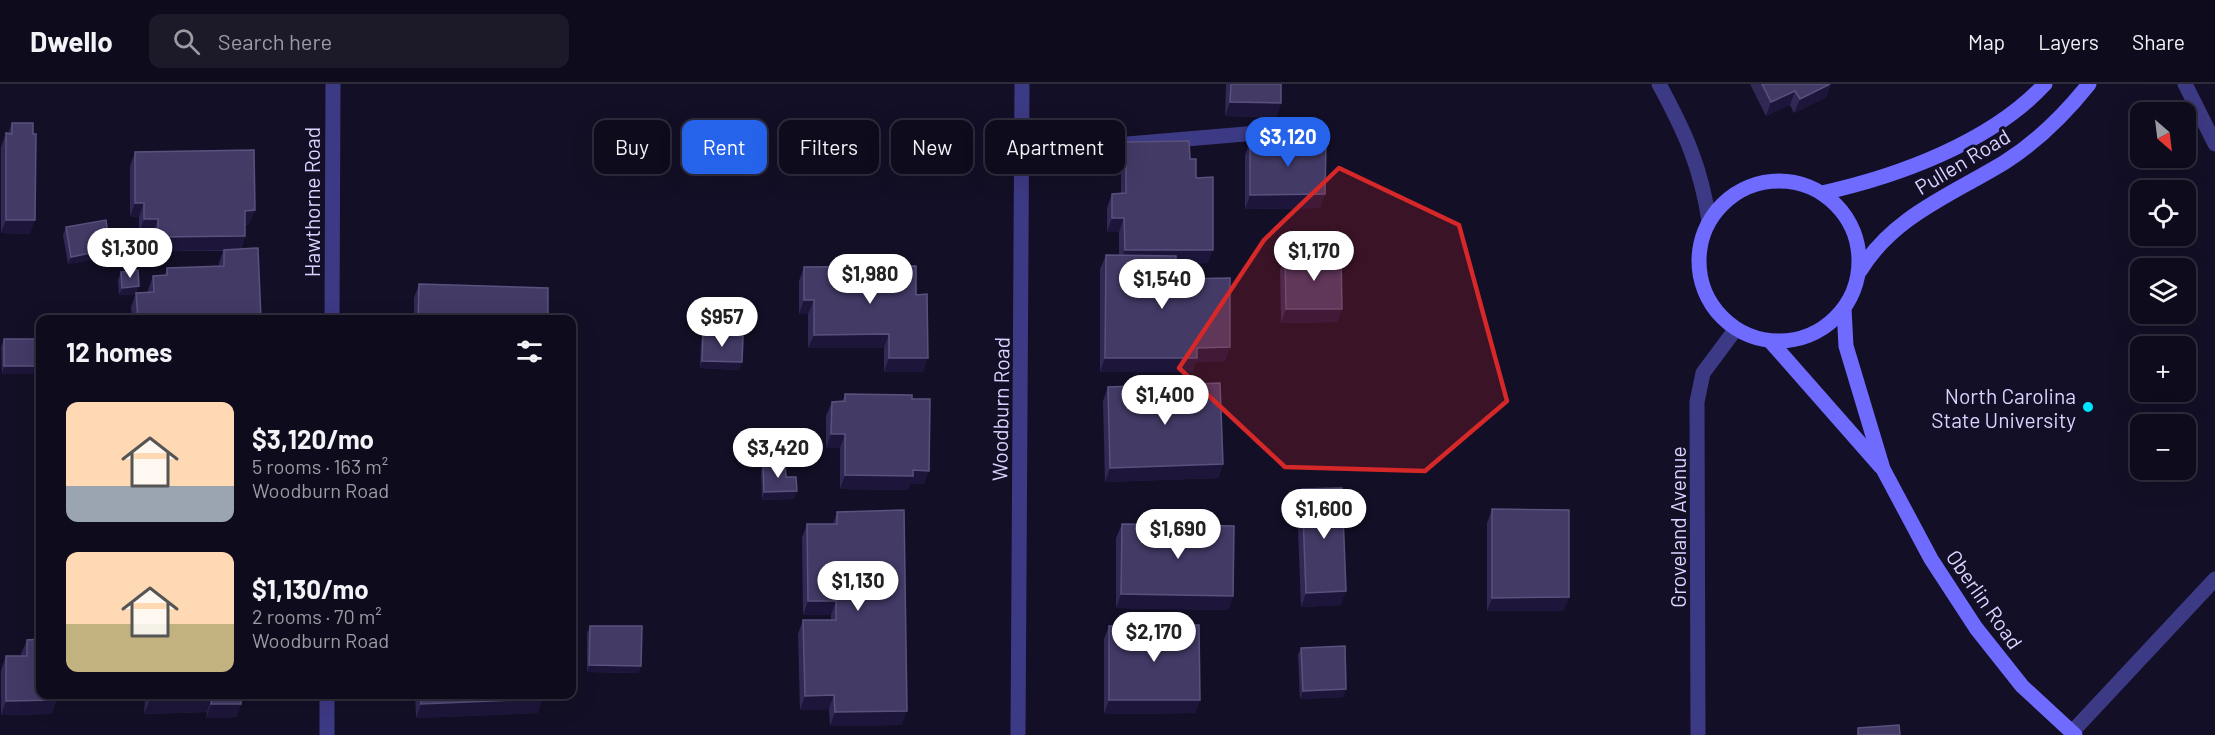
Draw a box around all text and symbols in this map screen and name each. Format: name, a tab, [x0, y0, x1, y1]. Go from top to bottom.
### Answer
search box	[149, 14, 569, 68]
text: Dwello	[30, 24, 113, 58]
icon: search	[170, 25, 203, 58]
text: Search here	[218, 28, 332, 54]
text: Map	[1968, 29, 2005, 54]
text: Layers	[2038, 29, 2099, 54]
text: Share	[2132, 29, 2185, 54]
north arrow	[2130, 102, 2196, 168]
map controls	[2130, 102, 2196, 480]
pin: $3,120	[1239, 117, 1337, 168]
chip: Buy	[594, 120, 670, 174]
chip: Rent	[682, 120, 767, 174]
chip: Filters	[779, 120, 879, 174]
chip: New	[891, 120, 973, 174]
chip: Apartment	[985, 120, 1125, 174]
street label: Pullen Road	[1910, 123, 2014, 199]
text: $3,120	[1259, 124, 1317, 148]
street label: Hawthorne Road	[299, 127, 324, 277]
button: locate	[2130, 180, 2196, 246]
pin: $1,300	[81, 228, 179, 279]
pin: $1,170	[1265, 231, 1363, 282]
text: $1,300	[101, 235, 159, 259]
text: $1,170	[1288, 238, 1340, 262]
pin: $1,980	[821, 254, 919, 305]
button: layers	[2130, 258, 2196, 324]
pin: $1,540	[1113, 259, 1211, 310]
text: $1,980	[842, 261, 898, 285]
text: $1,540	[1133, 266, 1191, 290]
pin: $957	[686, 297, 758, 348]
text: $957	[701, 304, 743, 328]
icon: filters	[513, 335, 546, 368]
text: 12 homes	[66, 336, 172, 367]
button: +	[2130, 336, 2196, 402]
street label: Woodburn Road	[986, 337, 1014, 481]
pin: $1,400	[1116, 375, 1214, 426]
text: $1,400	[1136, 382, 1194, 406]
place label: North Carolina State University	[1931, 383, 2076, 432]
marker: North Carolina State University	[2081, 400, 2095, 414]
button: −	[2130, 414, 2196, 480]
text: $3,120/mo	[252, 423, 374, 454]
icon: home	[114, 426, 186, 498]
pin: $3,420	[729, 428, 827, 479]
text: $3,420	[747, 435, 809, 459]
street label: Groveland Avenue	[1665, 446, 1690, 608]
text: 5 rooms · 163 m²	[252, 454, 388, 478]
text: Woodburn Road	[252, 478, 389, 502]
pin: $1,600	[1275, 489, 1373, 540]
text: $1,600	[1295, 496, 1353, 520]
pin: $1,690	[1129, 509, 1227, 560]
text: $1,690	[1150, 516, 1206, 540]
street label: Oberlin Road	[1942, 545, 2028, 653]
pin: $1,130	[809, 561, 907, 612]
text: $1,130	[831, 568, 885, 592]
text: $1,130/mo	[252, 573, 369, 604]
icon: home	[114, 576, 186, 648]
text: 2 rooms · 70 m²	[252, 604, 382, 628]
pin: $2,170	[1105, 612, 1203, 663]
text: $2,170	[1126, 619, 1182, 643]
text: Woodburn Road	[252, 628, 389, 652]

